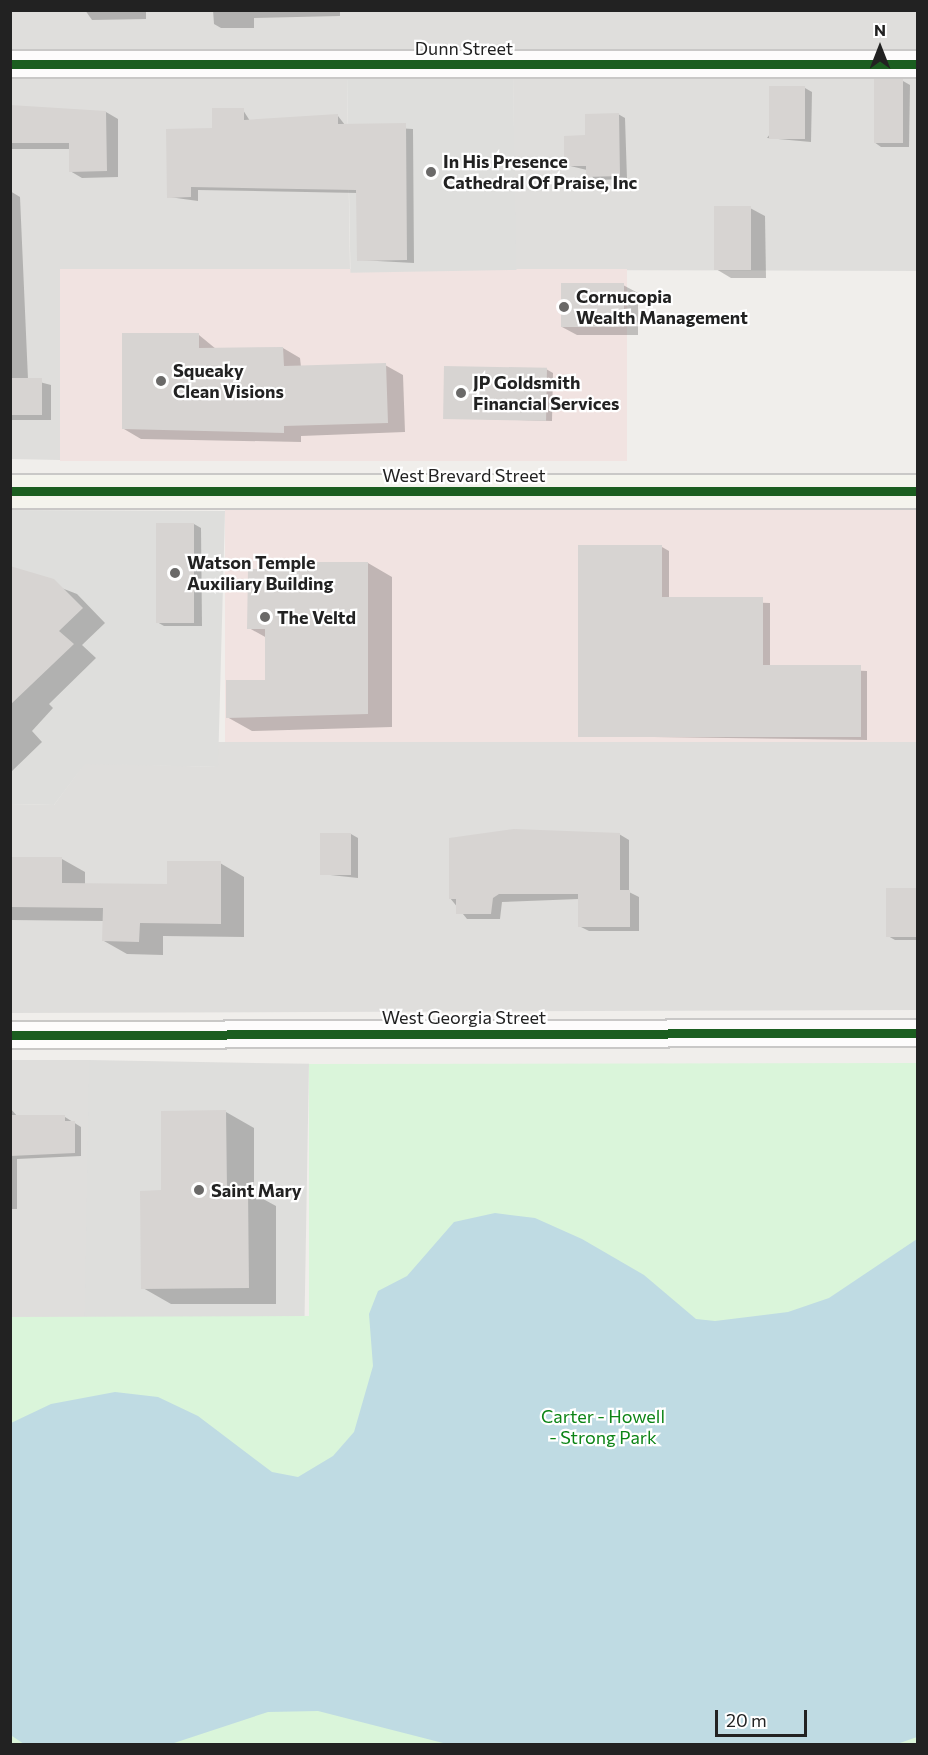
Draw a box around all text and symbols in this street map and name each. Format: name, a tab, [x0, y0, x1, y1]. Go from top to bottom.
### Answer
north arrow	[850, 18, 910, 78]
text: N	[874, 20, 886, 39]
street label: Dunn Street	[415, 37, 513, 59]
place label: In His Presence Cathedral Of Praise, Inc	[443, 151, 637, 194]
marker: In His Presence Cathedral Of Praise, Inc	[424, 165, 438, 179]
place label: Cornucopia Wealth Management	[576, 286, 748, 328]
marker: Cornucopia Wealth Management	[557, 300, 571, 314]
place label: Squeaky Clean Visions	[173, 360, 284, 403]
place label: JP Goldsmith Financial Services	[473, 372, 619, 415]
marker: Squeaky Clean Visions	[154, 374, 168, 388]
marker: JP Goldsmith Financial Services	[454, 386, 468, 400]
street label: West Brevard Street	[382, 464, 546, 486]
place label: Watson Temple Auxiliary Building	[187, 552, 333, 594]
marker: Watson Temple Auxiliary Building	[168, 566, 182, 580]
place label: The Veltd	[277, 606, 356, 628]
marker: The Veltd	[258, 610, 272, 624]
street label: West Georgia Street	[382, 1006, 546, 1028]
place label: Saint Mary	[211, 1179, 302, 1201]
marker: Saint Mary	[192, 1183, 206, 1197]
park label: Carter - Howell - Strong Park	[541, 1406, 665, 1448]
scale bar	[718, 1698, 810, 1736]
text: 20 m	[726, 1709, 767, 1731]

